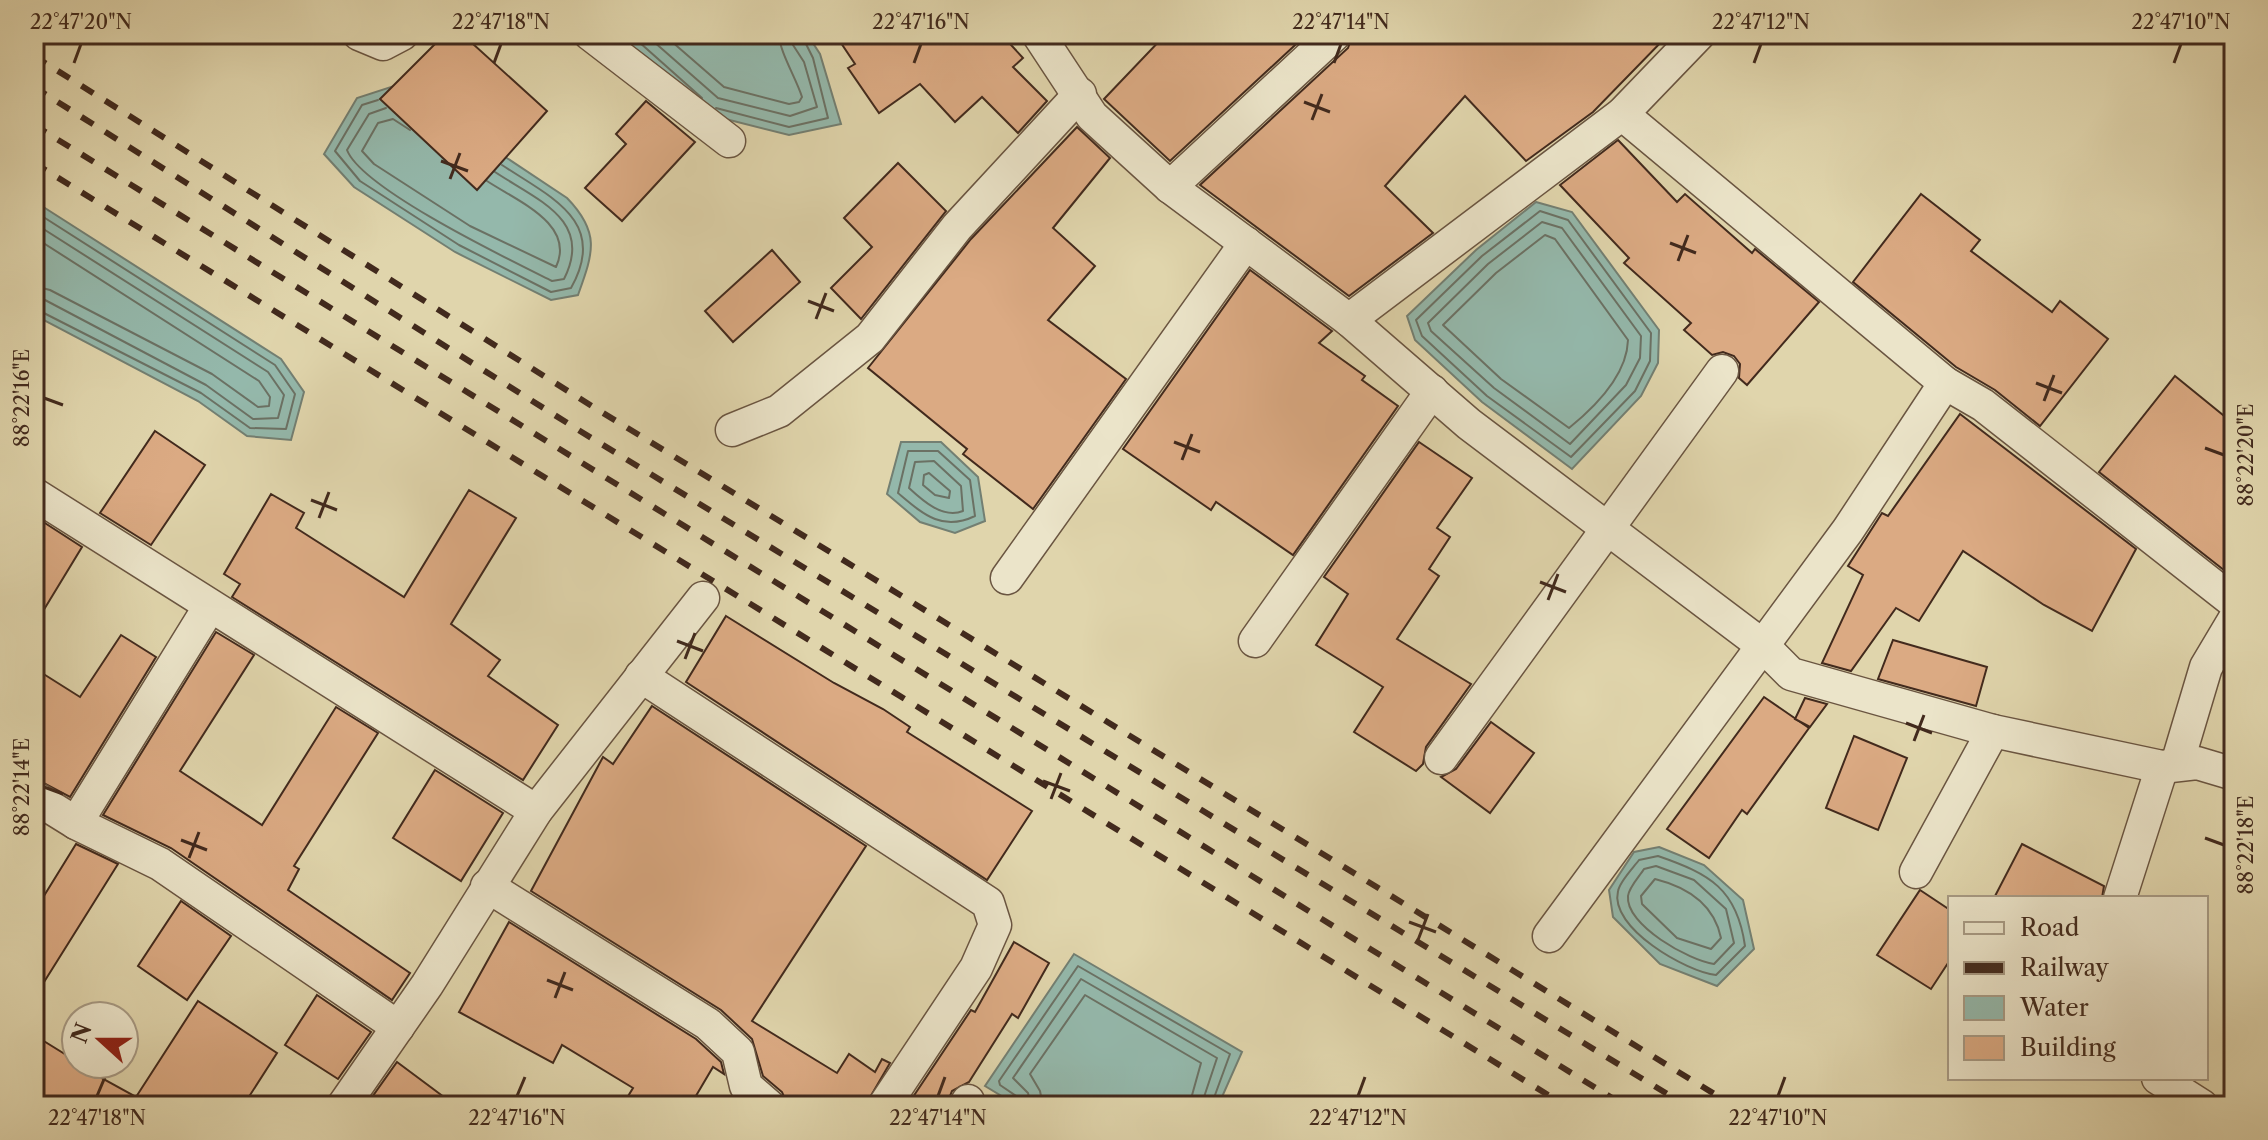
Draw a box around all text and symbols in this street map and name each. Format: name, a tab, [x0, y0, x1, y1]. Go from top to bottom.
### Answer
text: 22°47'20"N	[30, 10, 132, 34]
text: 22°47'18"N	[452, 10, 550, 34]
text: 22°47'16"N	[872, 10, 970, 34]
text: 22°47'14"N	[1292, 10, 1390, 34]
text: 22°47'12"N	[1712, 10, 1810, 34]
text: 22°47'10"N	[2132, 10, 2230, 34]
text: 88°22'16"E	[10, 349, 34, 447]
text: 88°22'20"E	[2234, 403, 2258, 507]
text: 88°22'14"E	[10, 738, 34, 836]
text: 88°22'18"E	[2234, 795, 2258, 895]
legend	[1948, 896, 2208, 1080]
text: Road	[2020, 913, 2080, 942]
text: Railway	[2020, 953, 2110, 982]
text: Water	[2019, 993, 2089, 1022]
north arrow	[60, 1000, 140, 1080]
text: N	[66, 1019, 98, 1047]
text: Building	[2020, 1033, 2116, 1062]
text: 22°47'18"N	[48, 1106, 146, 1130]
text: 22°47'16"N	[468, 1106, 566, 1130]
text: 22°47'14"N	[889, 1106, 987, 1130]
text: 22°47'12"N	[1309, 1106, 1407, 1130]
text: 22°47'10"N	[1729, 1106, 1827, 1130]

